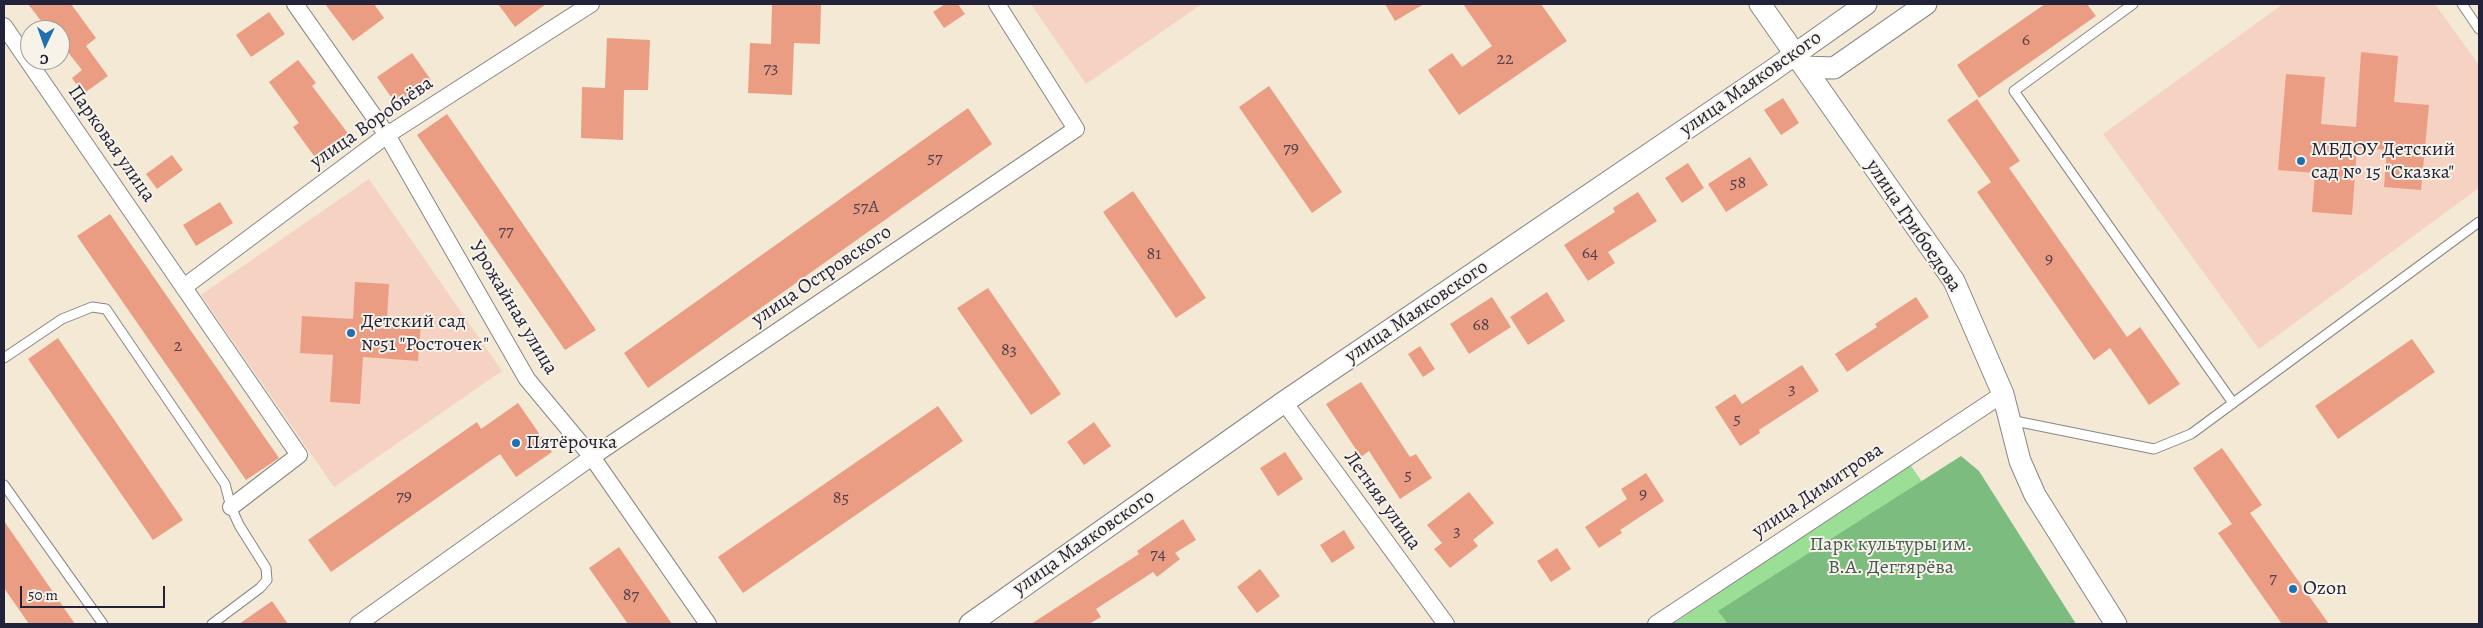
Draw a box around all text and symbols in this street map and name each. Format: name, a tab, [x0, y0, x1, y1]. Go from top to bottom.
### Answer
north arrow	[20, 20, 70, 70]
street label: улица Маяковского	[1676, 26, 1826, 142]
house number: 6	[2022, 30, 2030, 52]
house number: 22	[1496, 49, 1514, 71]
text: С	[39, 50, 49, 69]
house number: 73	[763, 58, 779, 80]
street label: улица Воробьёва	[306, 72, 438, 174]
street label: Парковая улица	[62, 81, 160, 207]
house number: 79	[1283, 138, 1299, 160]
place label: МБДОУ Детский сад № 15 "Сказка"	[2311, 138, 2455, 185]
house number: 57	[927, 148, 943, 170]
street label: улица Грибоедова	[1860, 155, 1966, 297]
marker: МБДОУ Детский сад № 15 "Сказка"	[2295, 155, 2307, 167]
house number: 58	[1730, 173, 1746, 195]
house number: 57А	[853, 197, 879, 219]
street label: улица Островского	[747, 220, 897, 332]
house number: 77	[498, 221, 514, 243]
street label: Урожайная улица	[464, 237, 562, 379]
house number: 64	[1582, 243, 1598, 265]
house number: 81	[1147, 244, 1161, 266]
house number: 9	[2045, 249, 2053, 271]
street label: улица Маяковского	[1341, 255, 1493, 369]
place label: Детский сад №51 "Росточек"	[361, 310, 489, 357]
house number: 68	[1472, 315, 1490, 337]
marker: Детский сад №51 "Росточек"	[345, 327, 357, 339]
house number: 2	[174, 336, 182, 358]
house number: 83	[1001, 340, 1017, 362]
house number: 3	[1788, 379, 1796, 401]
house number: 5	[1733, 409, 1741, 431]
place label: Пятёрочка	[526, 431, 617, 455]
marker: Пятёрочка	[510, 437, 522, 449]
street label: улица Димитрова	[1748, 438, 1888, 544]
street label: Летняя улица	[1338, 447, 1426, 555]
house number: 5	[1404, 465, 1412, 487]
house number: 9	[1639, 484, 1647, 506]
street label: улица Маяковского	[1009, 485, 1159, 601]
house number: 79	[396, 486, 412, 508]
house number: 85	[833, 488, 849, 510]
house number: 3	[1453, 521, 1461, 543]
park label: Парк культуры им. В.А. Дегтярёва	[1810, 533, 1972, 580]
house number: 74	[1150, 544, 1166, 566]
house number: 7	[2269, 568, 2277, 590]
scale bar	[22, 576, 168, 608]
place label: Ozon	[2303, 577, 2347, 601]
marker: Ozon	[2287, 583, 2299, 595]
text: 50 m	[28, 585, 58, 605]
house number: 87	[623, 585, 639, 607]

